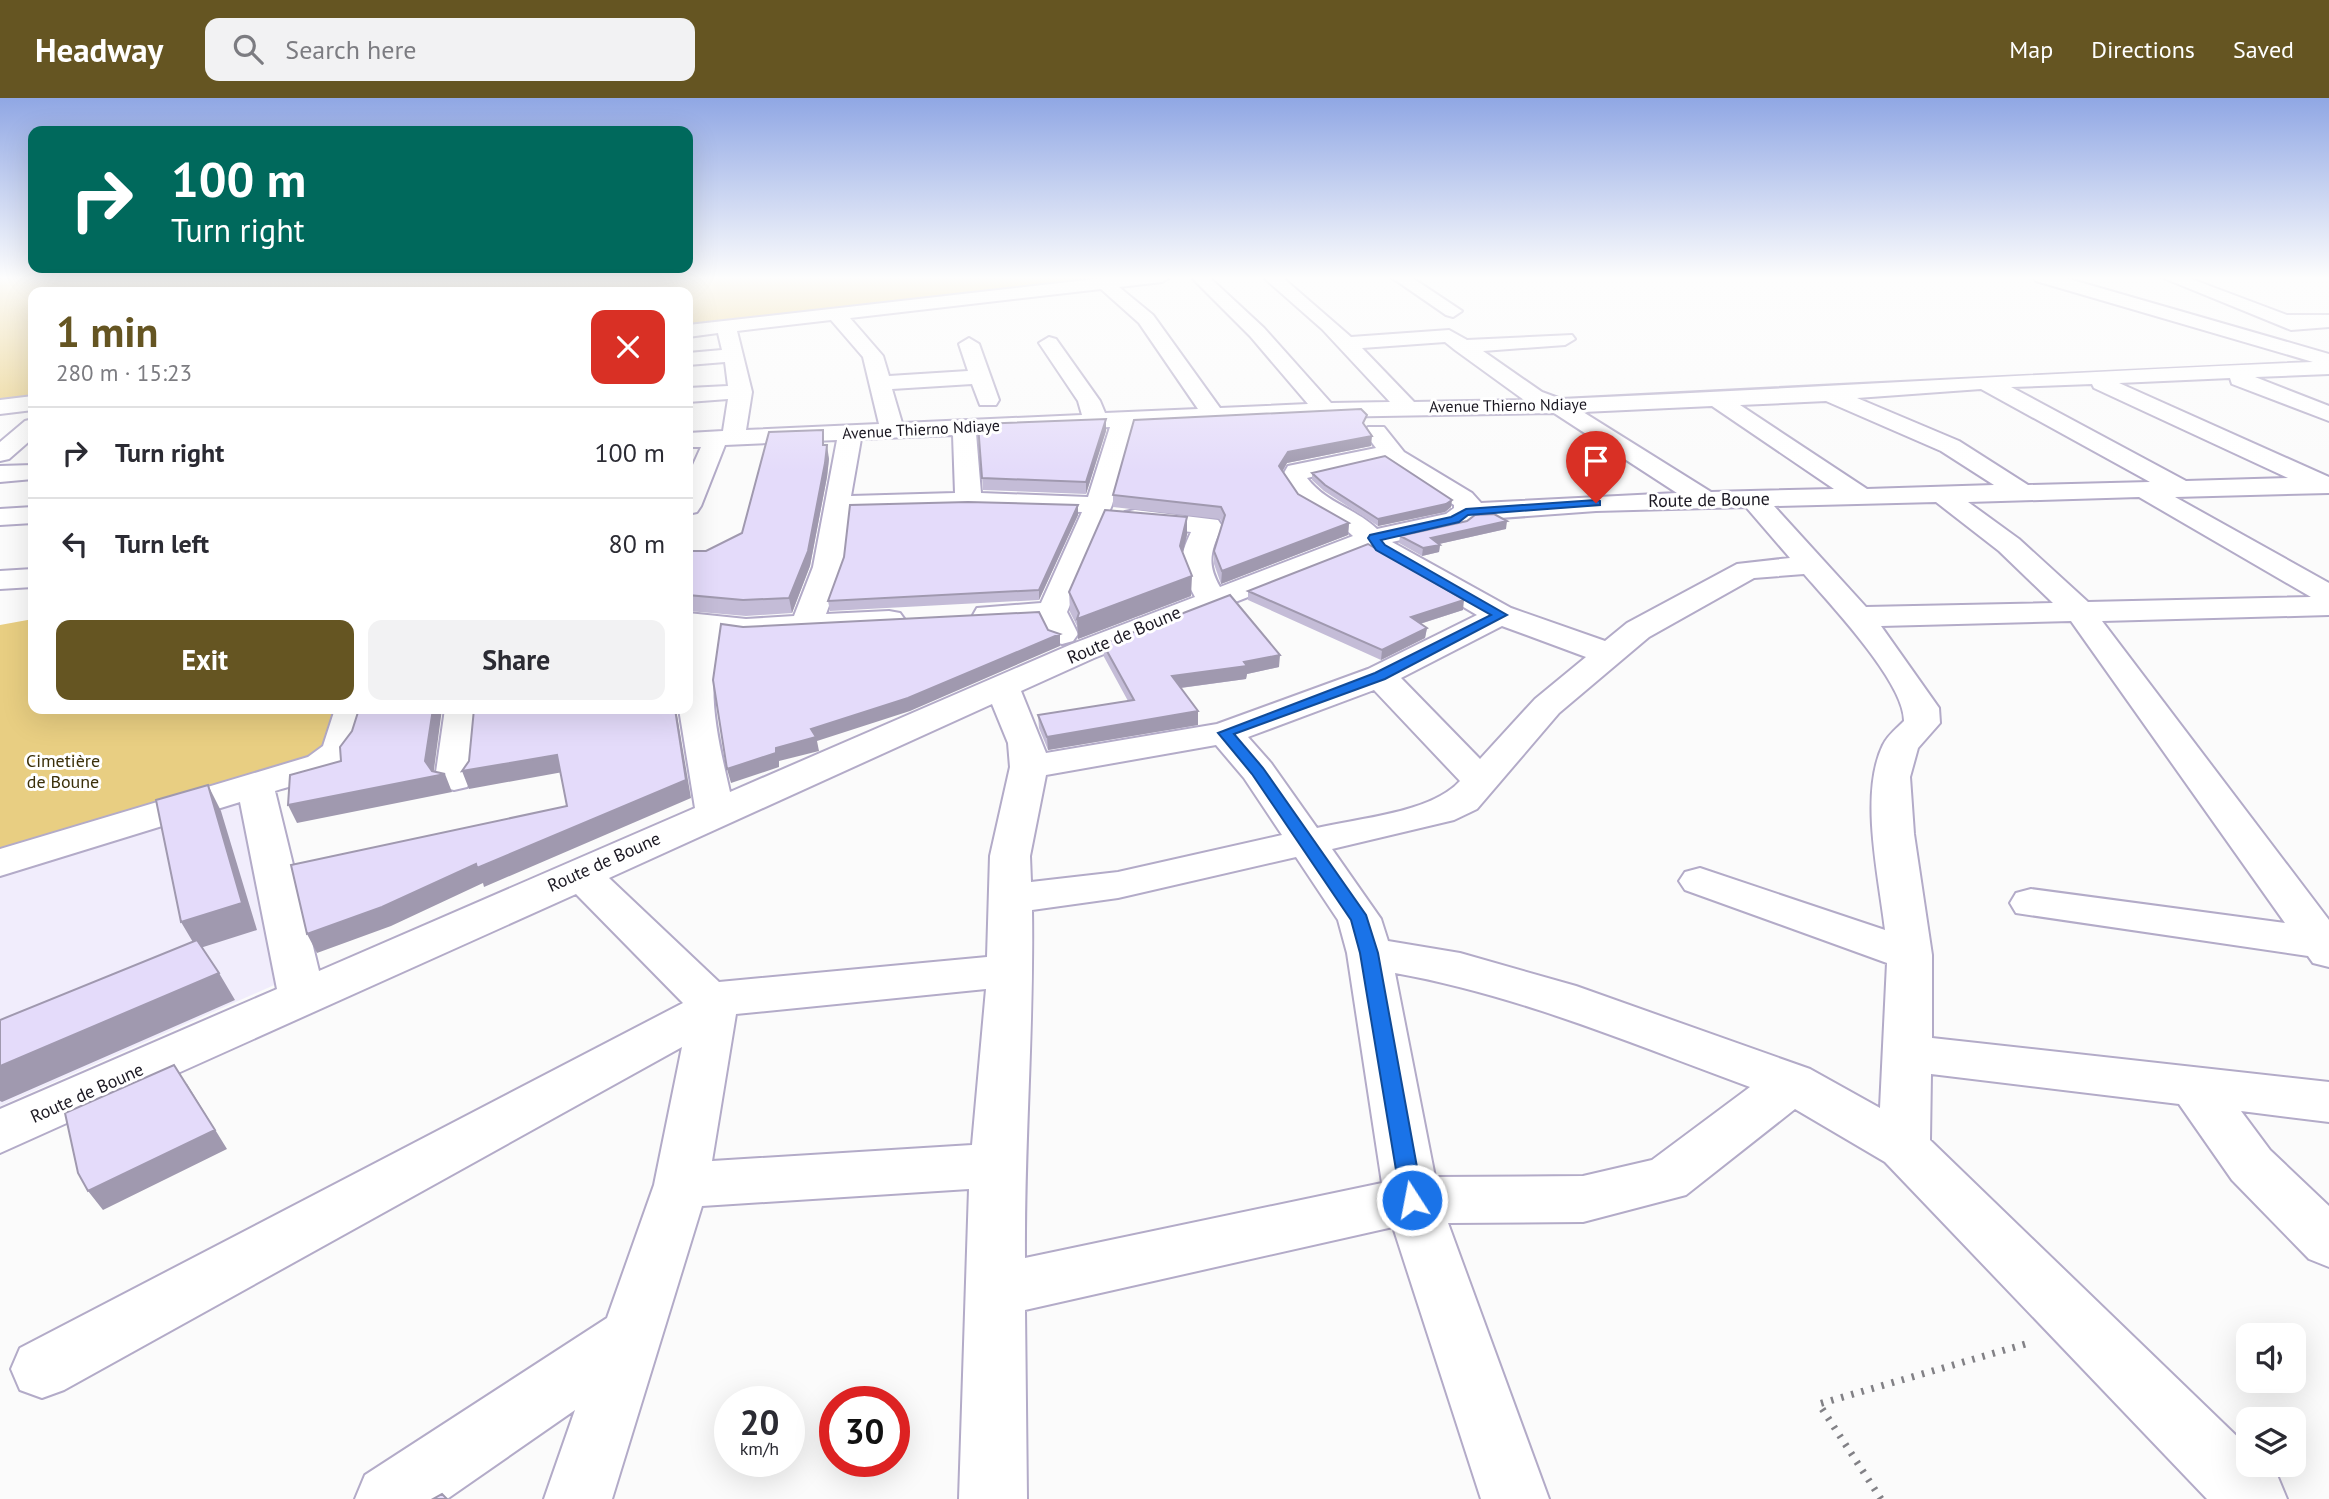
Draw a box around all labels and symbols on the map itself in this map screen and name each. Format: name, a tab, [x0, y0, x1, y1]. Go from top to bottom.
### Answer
street label: Avenue Thierno Ndiaye	[1429, 394, 1587, 416]
street label: Avenue Thierno Ndiaye	[842, 415, 1000, 443]
pin	[1566, 431, 1626, 503]
street label: Route de Boune	[1648, 487, 1770, 512]
street label: Route de Boune	[1063, 600, 1184, 669]
park label: Cimetière de Boune	[26, 749, 100, 793]
street label: Route de Boune	[544, 826, 664, 897]
street label: Route de Boune	[27, 1057, 147, 1128]
position arrow	[1375, 1163, 1449, 1237]
speed limit sign: 30	[819, 1386, 910, 1477]

